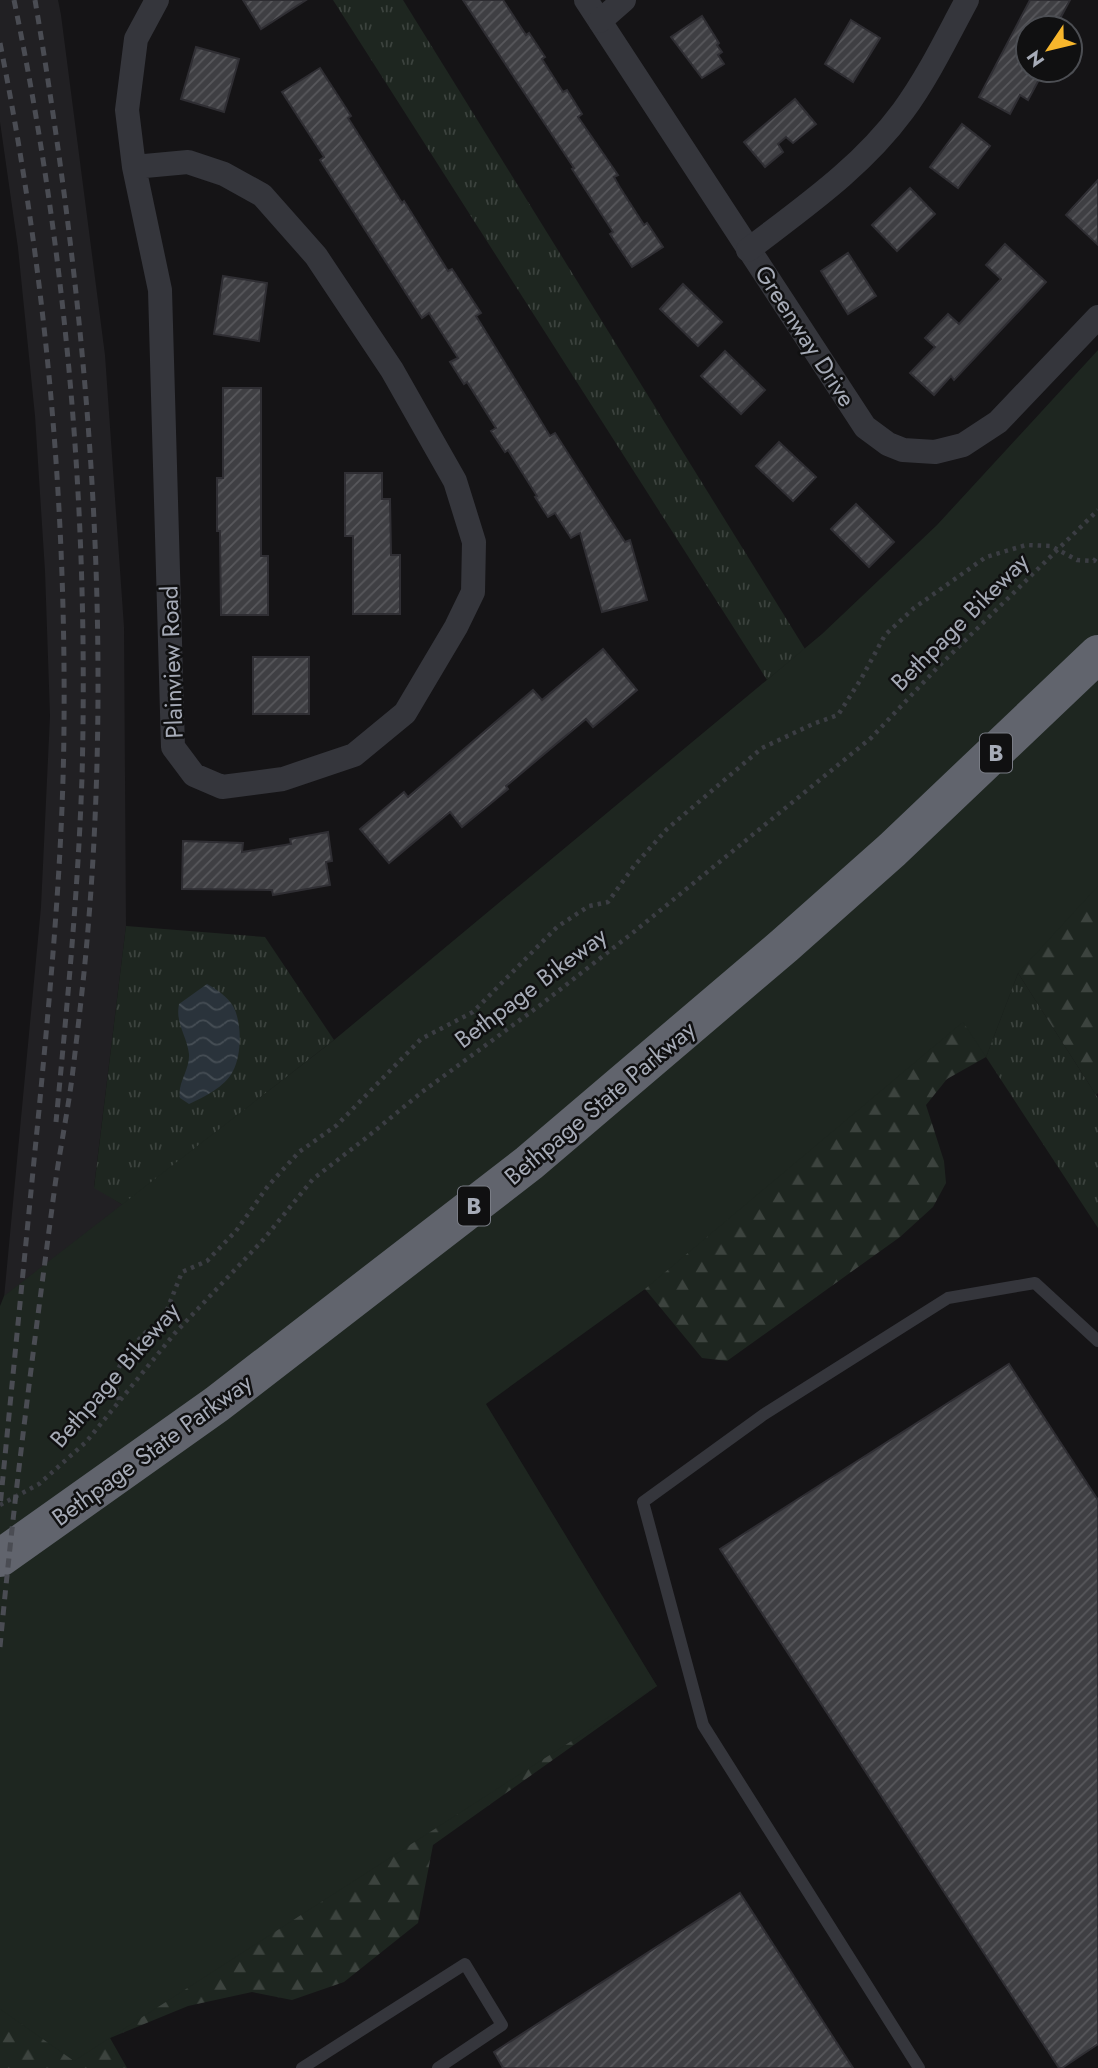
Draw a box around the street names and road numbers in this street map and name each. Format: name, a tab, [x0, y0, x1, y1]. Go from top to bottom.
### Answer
street label: Greenway Drive	[746, 258, 864, 413]
street label: Bethpage Bikeway	[883, 544, 1037, 699]
street label: Plainview Road	[151, 585, 192, 739]
road number: B	[980, 734, 1012, 772]
street label: Bethpage Bikeway	[447, 918, 615, 1057]
street label: Bethpage State Parkway	[497, 1012, 703, 1193]
road number: B	[458, 1186, 490, 1226]
street label: Bethpage Bikeway	[41, 1294, 188, 1455]
street label: Bethpage State Parkway	[44, 1365, 259, 1534]

